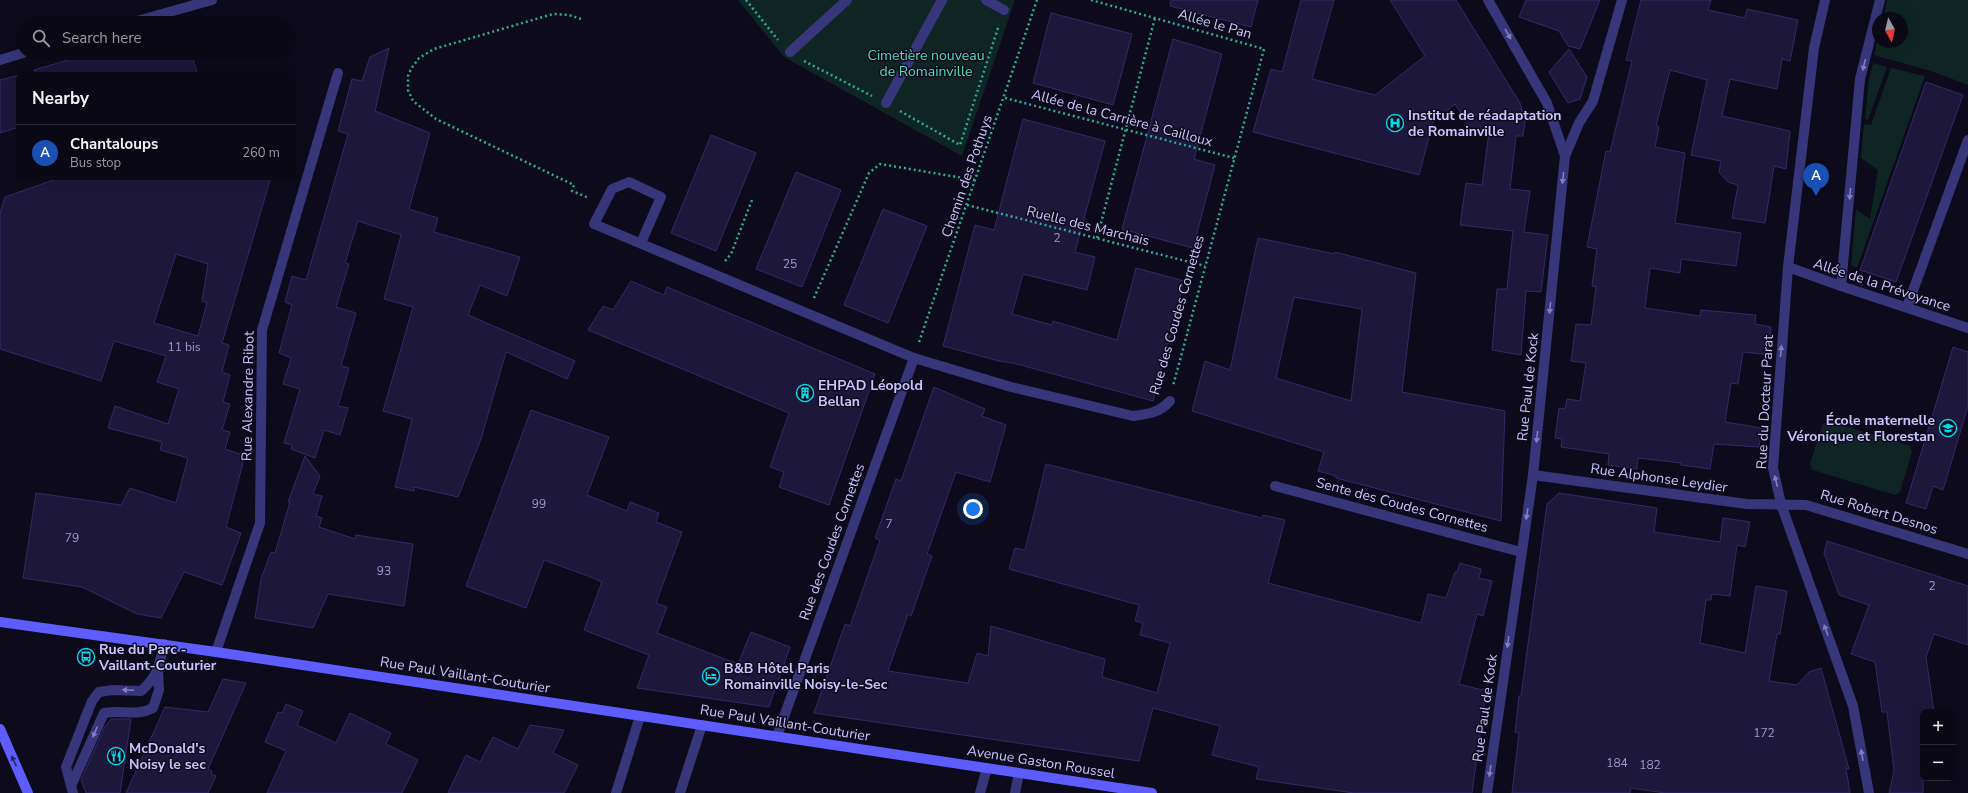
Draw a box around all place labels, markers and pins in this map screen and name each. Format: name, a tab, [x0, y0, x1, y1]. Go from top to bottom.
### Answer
place label: Institut de réadaptation de Romainville	[1408, 106, 1561, 141]
hospital icon: Institut de réadaptation de Romainville	[1385, 113, 1405, 133]
pin: A	[1803, 163, 1829, 196]
place label: EHPAD Léopold Bellan	[818, 376, 923, 411]
building icon: EHPAD Léopold Bellan	[795, 383, 815, 403]
place label: École maternelle Véronique et Florestan	[1786, 411, 1935, 446]
school or university icon: École maternelle Véronique et Florestan	[1938, 418, 1958, 438]
place label: Rue du Parc - Vaillant-Couturier	[98, 640, 217, 675]
bus stop icon: Rue du Parc - Vaillant-Couturier	[76, 647, 96, 667]
place label: B&B Hôtel Paris Romainville Noisy-le-Sec	[724, 659, 888, 694]
hotel icon: B&B Hôtel Paris Romainville Noisy-le-Sec	[701, 666, 721, 686]
place label: McDonald's Noisy le sec	[129, 739, 206, 774]
restaurant icon: McDonald's Noisy le sec	[106, 746, 126, 766]

